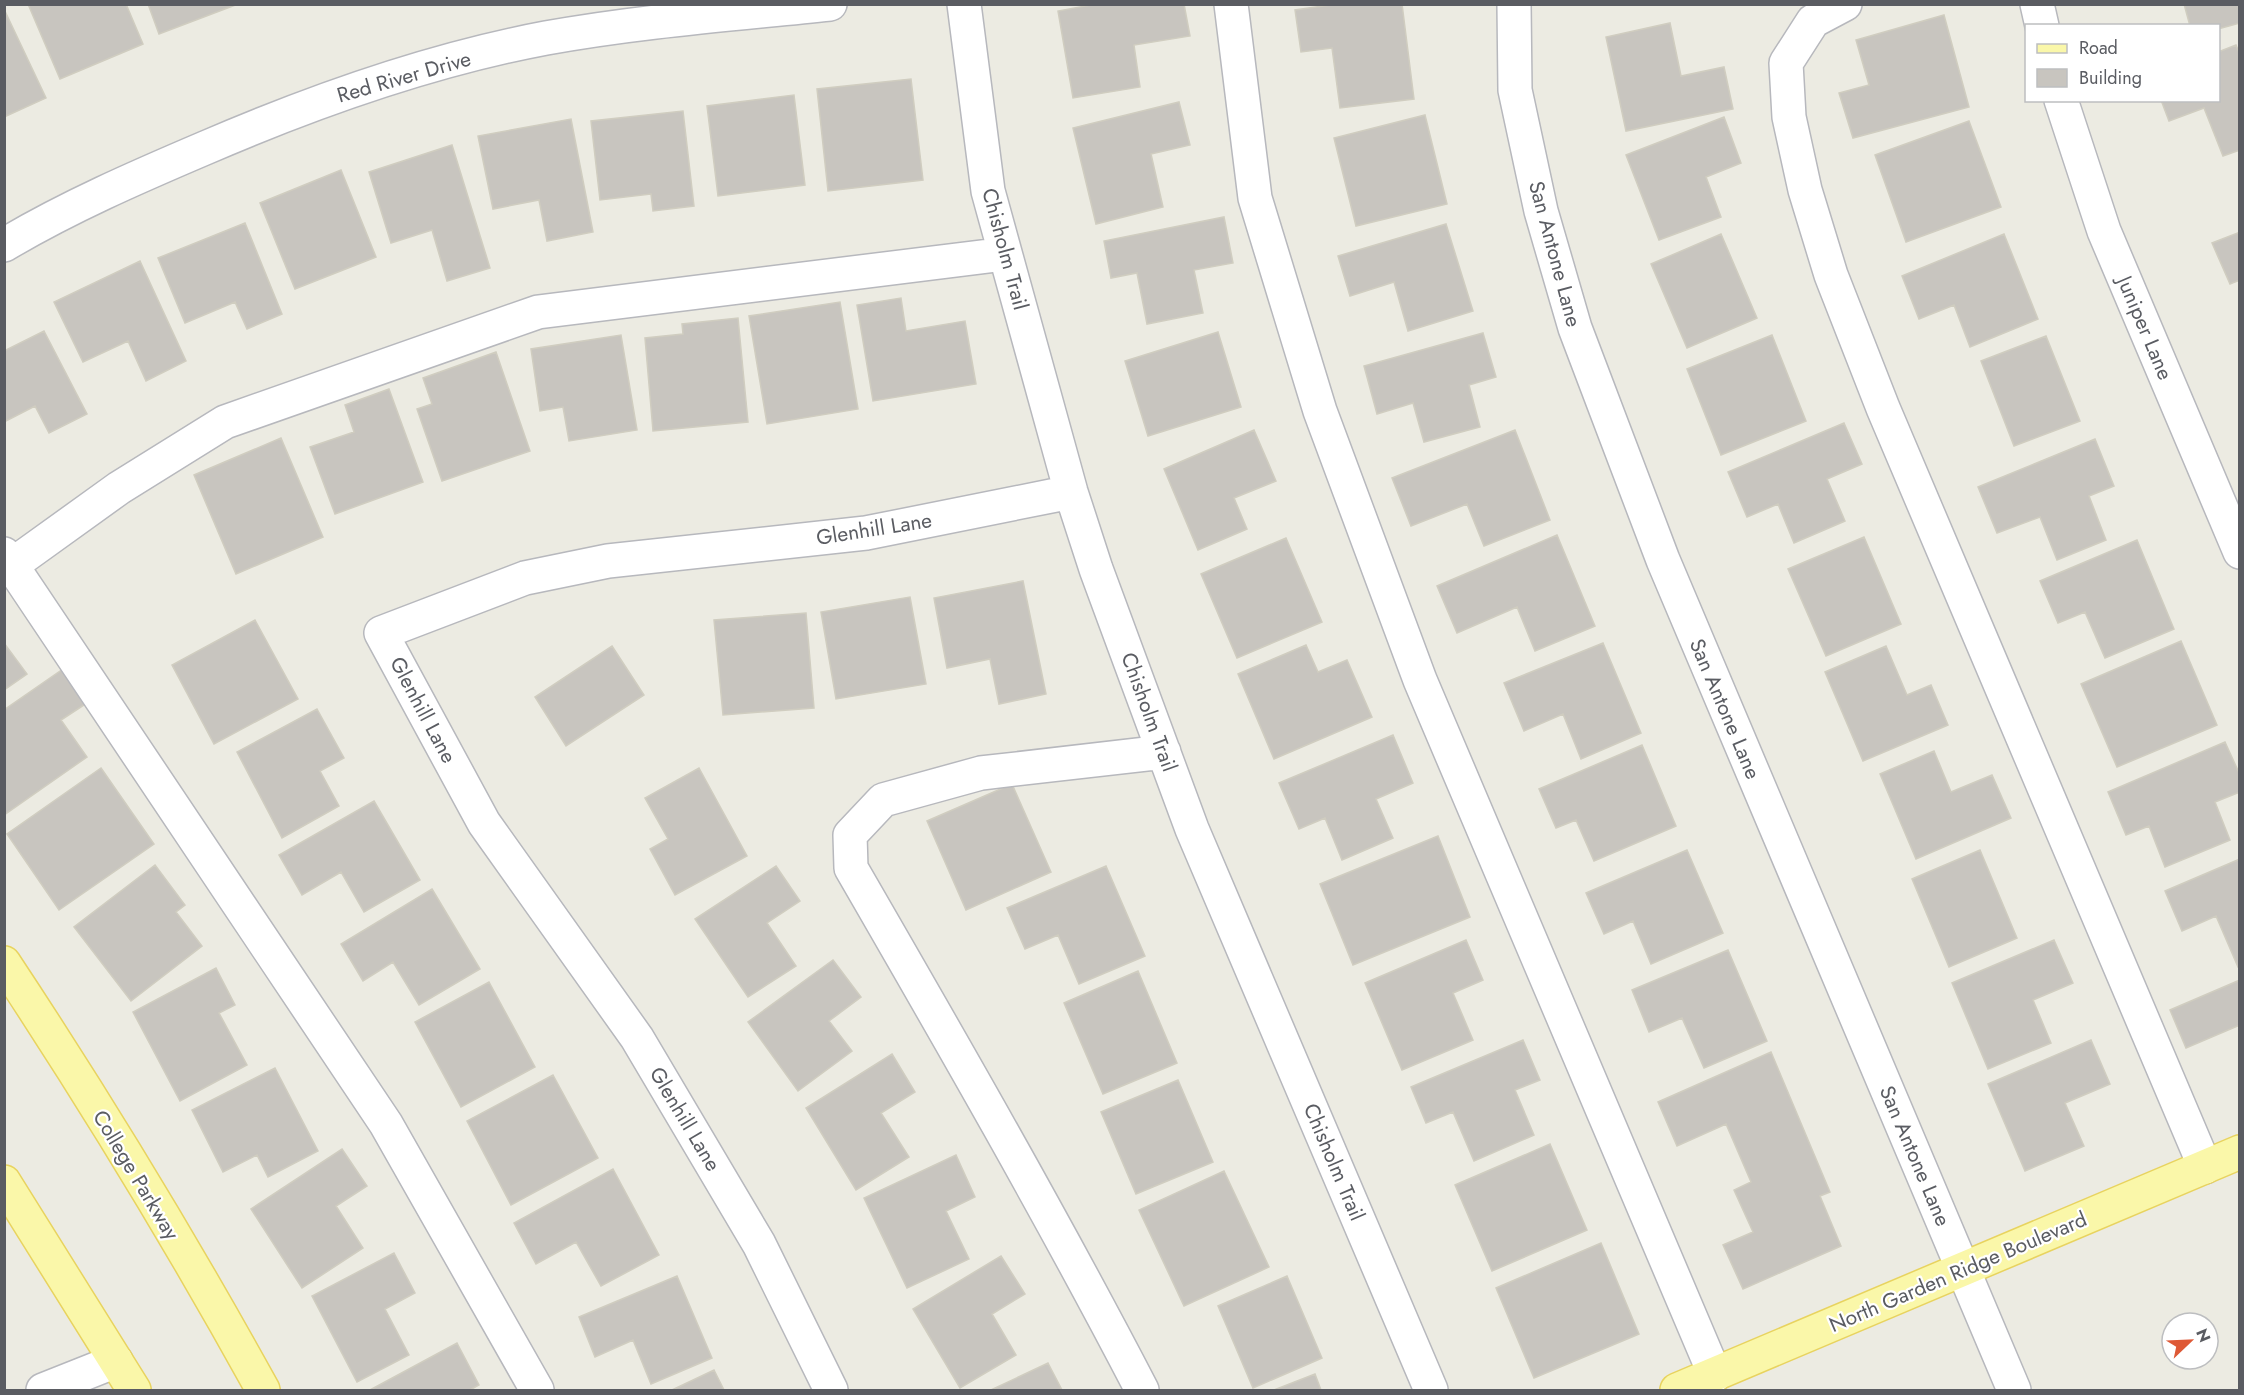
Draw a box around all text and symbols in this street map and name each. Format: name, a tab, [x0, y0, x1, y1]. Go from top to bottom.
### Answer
legend	[2025, 24, 2220, 102]
text: Road	[2079, 35, 2118, 61]
street label: Red River Drive	[334, 44, 475, 110]
text: Building	[2079, 65, 2142, 91]
street label: San Antone Lane	[1521, 178, 1589, 330]
street label: Chisholm Trail	[974, 185, 1036, 313]
street label: Juniper Lane	[2108, 269, 2180, 385]
street label: Glenhill Lane	[814, 505, 934, 553]
street label: San Antone Lane	[1682, 634, 1768, 784]
street label: Chisholm Trail	[1114, 648, 1184, 776]
street label: Glenhill Lane	[382, 651, 464, 769]
street label: Glenhill Lane	[642, 1061, 728, 1177]
street label: San Antone Lane	[1872, 1081, 1958, 1231]
street label: Chisholm Trail	[1296, 1099, 1372, 1225]
street label: College Parkway	[85, 1104, 187, 1246]
street label: North Garden Ridge Boulevard	[1824, 1204, 2092, 1340]
north arrow	[2160, 1311, 2220, 1371]
text: N	[2190, 1325, 2216, 1346]

